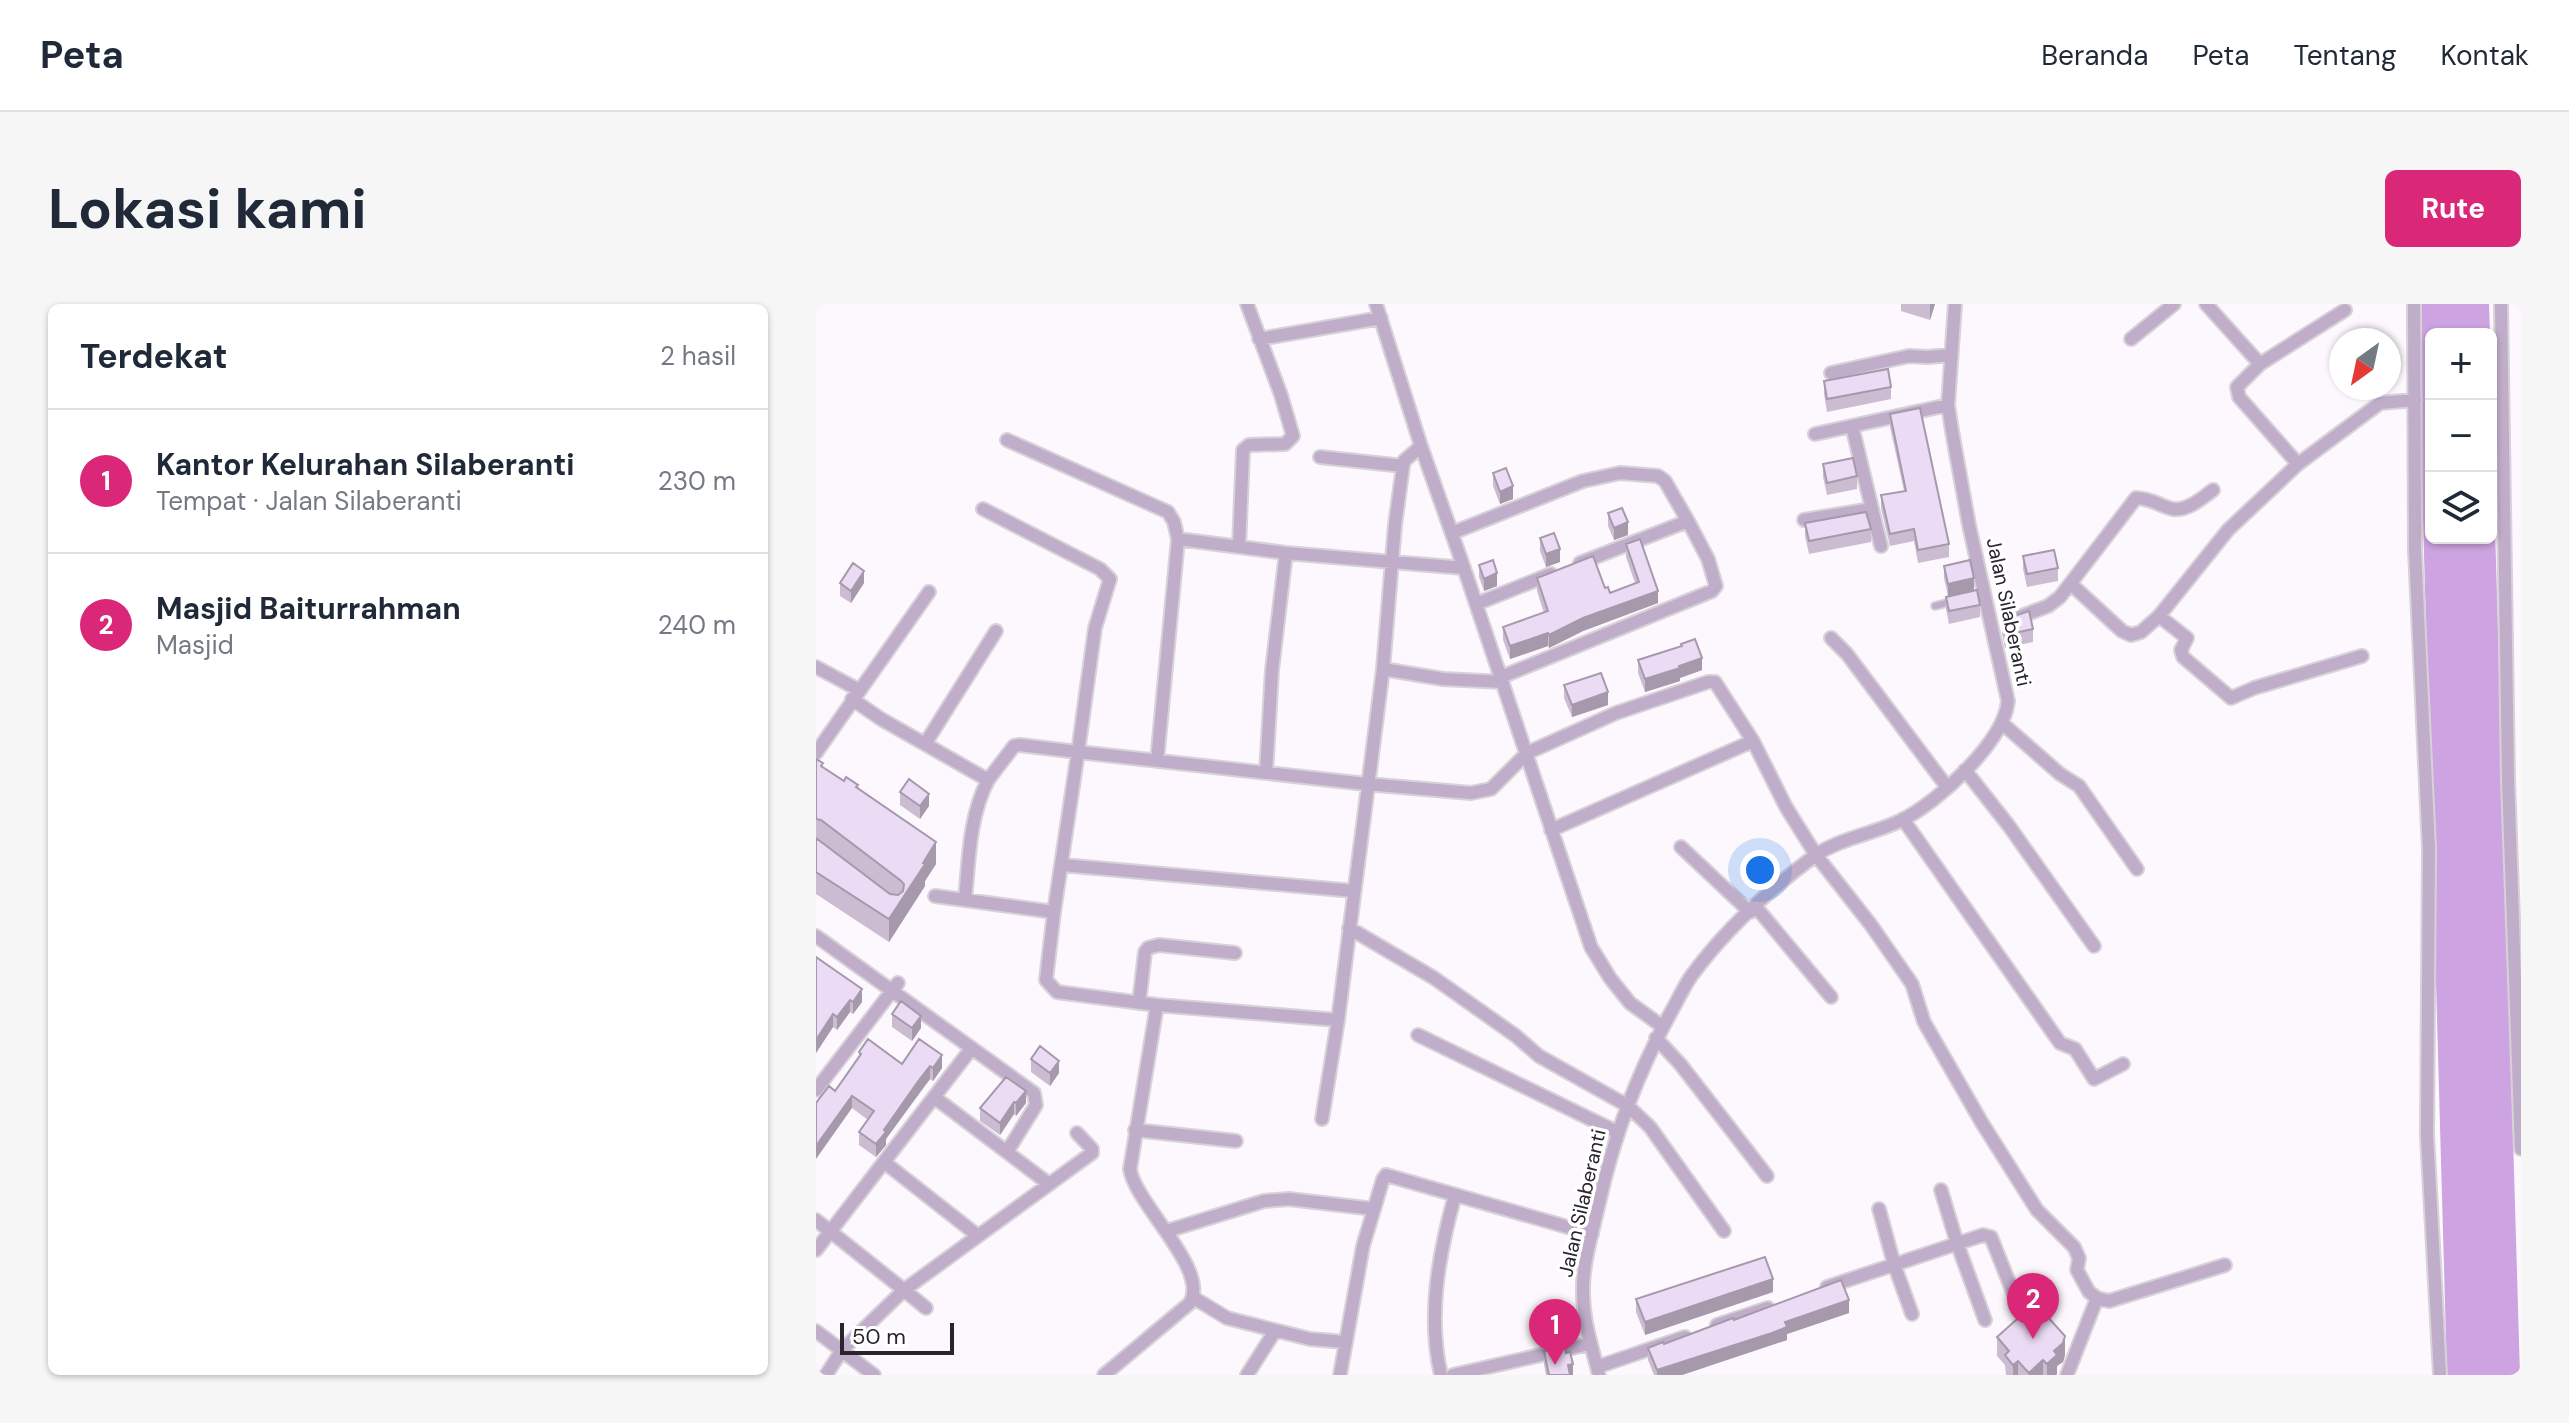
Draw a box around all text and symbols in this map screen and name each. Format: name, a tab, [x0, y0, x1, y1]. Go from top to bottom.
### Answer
text: Peta	[40, 30, 124, 80]
text: Beranda	[2041, 37, 2148, 74]
text: Peta	[2192, 37, 2249, 74]
text: Tentang	[2293, 37, 2397, 74]
text: Kontak	[2441, 37, 2529, 74]
button: Rute	[2385, 170, 2521, 247]
text: Lokasi kami	[48, 172, 367, 245]
north arrow	[2329, 328, 2401, 400]
map controls	[2425, 328, 2497, 544]
button: +	[2425, 328, 2497, 400]
text: Terdekat	[80, 334, 228, 379]
text: 2 hasil	[660, 339, 736, 373]
button: −	[2425, 400, 2497, 472]
text: Kantor Kelurahan Silaberanti	[156, 445, 574, 484]
text: 1	[101, 464, 111, 498]
text: 230 m	[658, 464, 736, 498]
button: layers	[2425, 472, 2497, 544]
text: Tempat · Jalan Silaberanti	[156, 484, 462, 518]
street label: Jalan Silaberanti	[1981, 535, 2037, 689]
text: Masjid Baiturrahman	[156, 589, 461, 628]
text: 2	[98, 608, 114, 642]
text: 240 m	[658, 608, 736, 642]
text: Masjid	[156, 628, 234, 662]
your location	[1740, 850, 1780, 890]
street label: Jalan Silaberanti	[1552, 1126, 1612, 1280]
pin: 2	[2007, 1273, 2059, 1339]
pin: 1	[1529, 1299, 1581, 1365]
scale bar	[840, 1319, 954, 1355]
text: 50 m	[852, 1322, 906, 1351]

